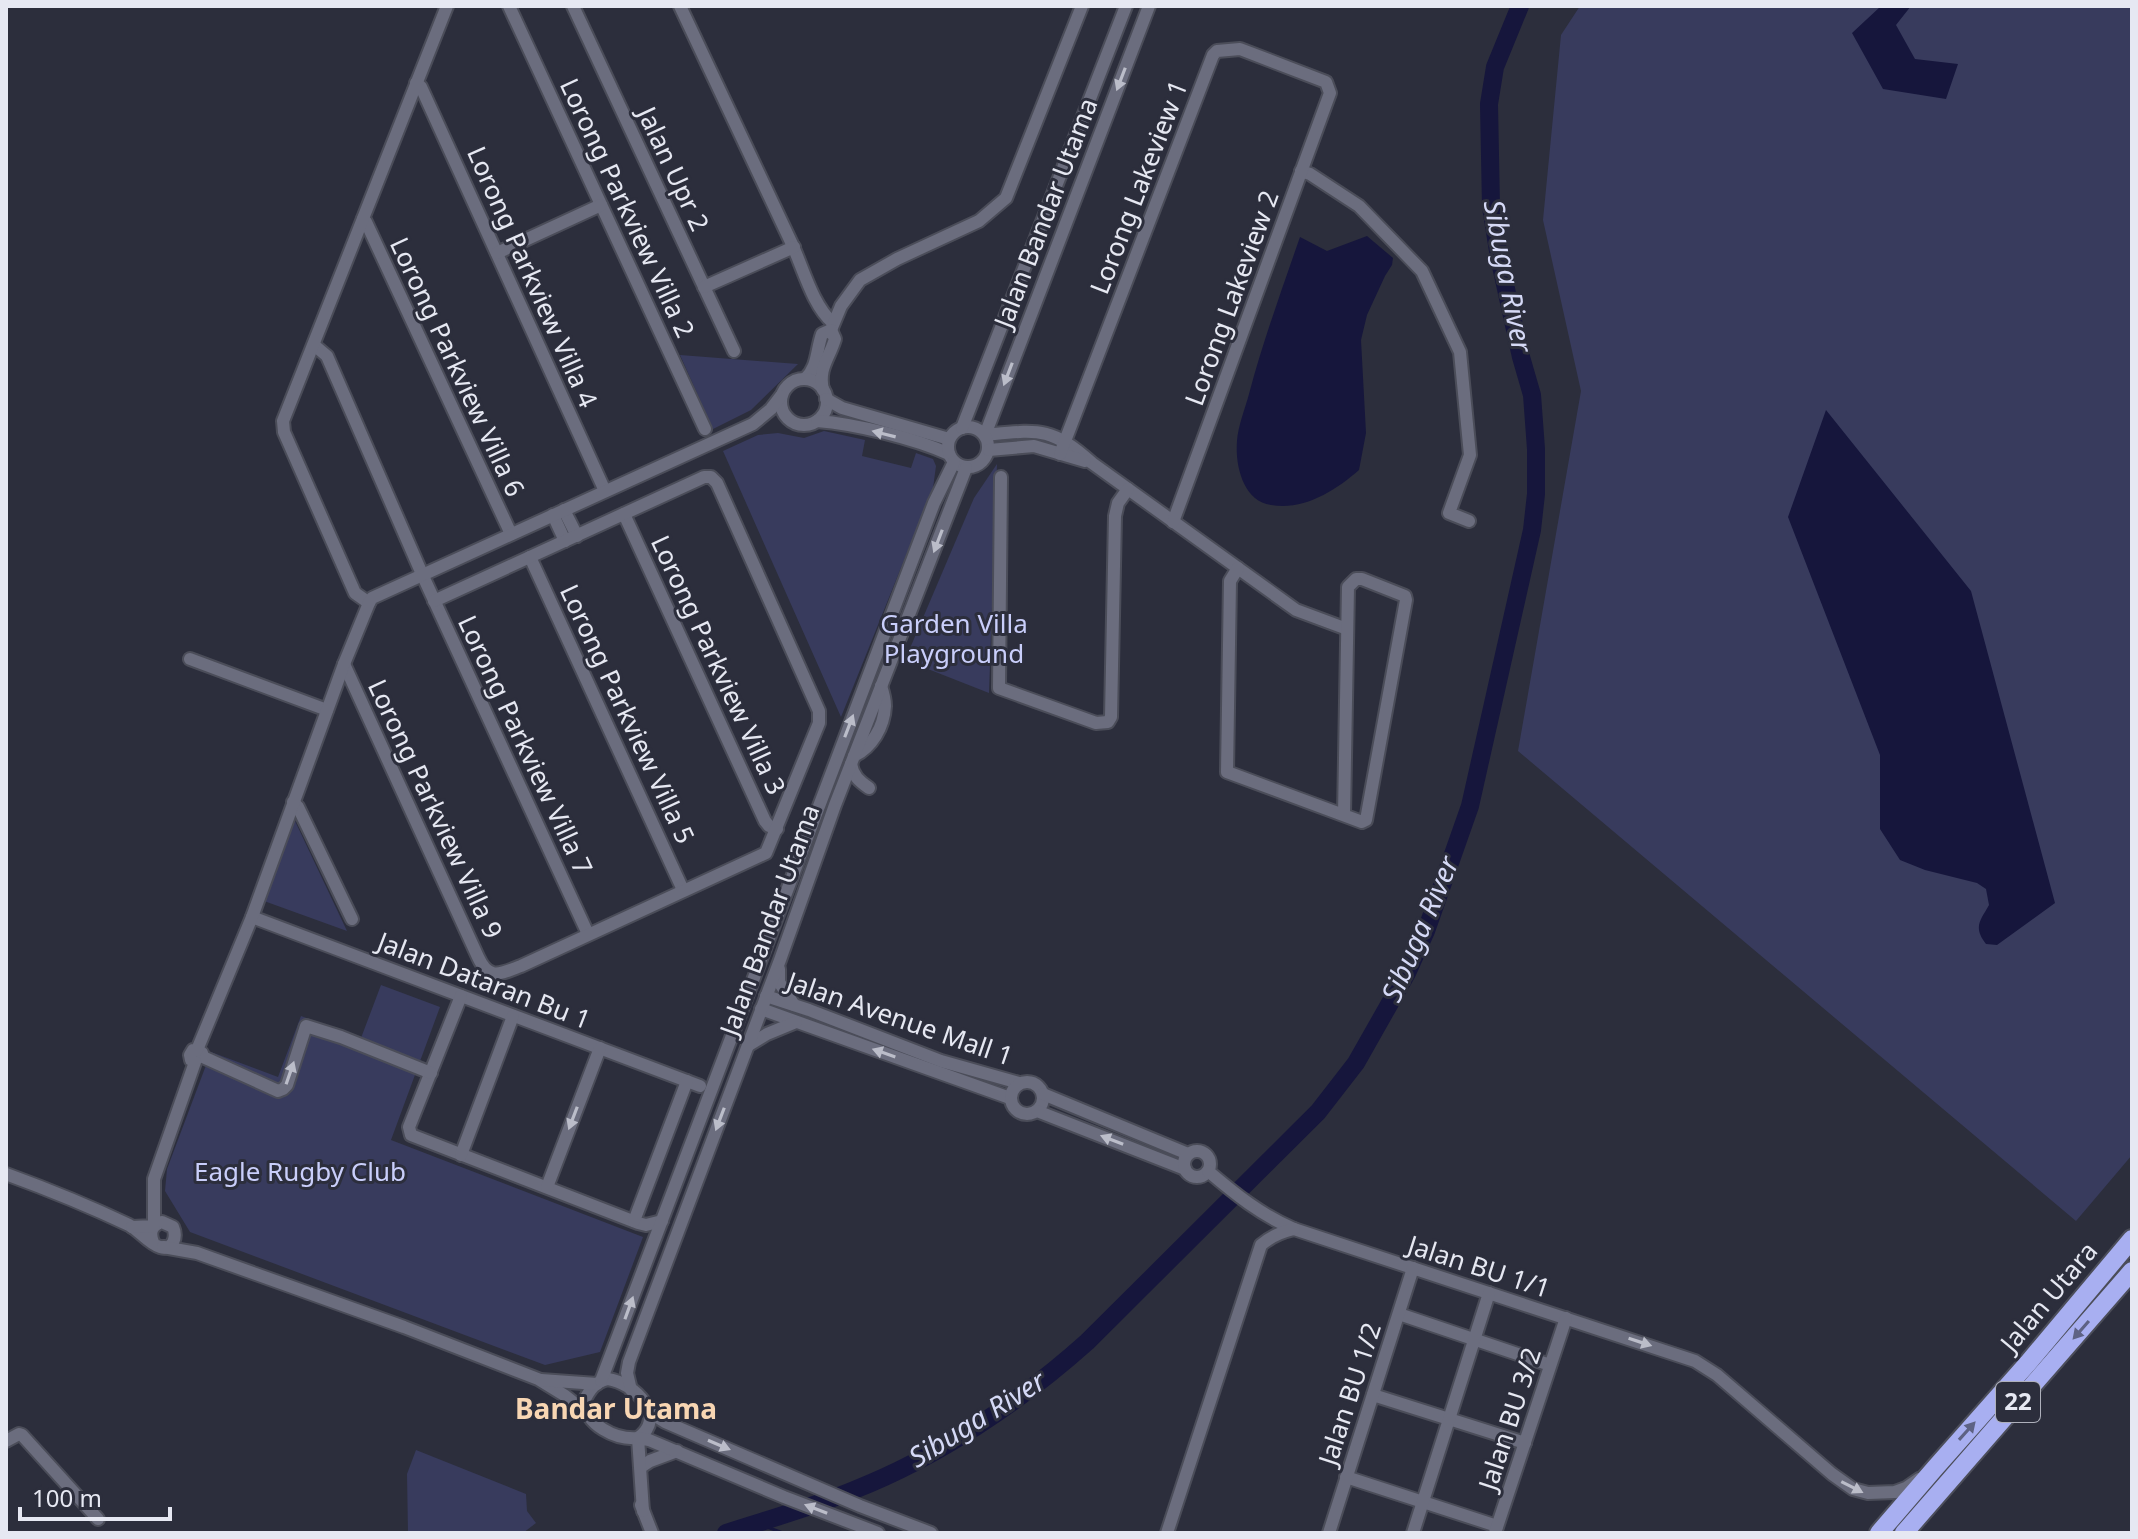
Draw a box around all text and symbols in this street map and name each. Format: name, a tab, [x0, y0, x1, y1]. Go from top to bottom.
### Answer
one-way arrow	[1114, 67, 1127, 91]
street label: Lorong Parkview Villa 2	[552, 72, 704, 343]
street label: Lorong Lakeview 1	[1081, 74, 1195, 299]
street label: Jalan Bandar Utama	[984, 93, 1105, 335]
street label: Jalan Upr 2	[628, 98, 718, 237]
street label: Lorong Parkview Villa 4	[459, 140, 607, 413]
street label: Lorong Lakeview 2	[1175, 185, 1287, 410]
water label: Sibuga River	[1476, 196, 1543, 357]
street label: Lorong Parkview Villa 6	[382, 231, 534, 502]
one-way arrow	[1001, 362, 1014, 386]
one-way arrow	[871, 427, 896, 439]
street label: Lorong Parkview Villa 3	[643, 529, 795, 800]
one-way arrow	[931, 529, 944, 553]
street label: Lorong Parkview Villa 5	[552, 578, 704, 849]
park label: Garden Villa Playground	[880, 605, 1028, 671]
street label: Lorong Parkview Villa 7	[450, 609, 602, 880]
street label: Lorong Parkview Villa 9	[360, 673, 512, 944]
one-way arrow	[843, 714, 856, 738]
street label: Jalan Bandar Utama	[710, 799, 828, 1043]
water label: Sibuga River	[1371, 848, 1468, 1007]
street label: Jalan Dataran Bu 1	[370, 922, 596, 1037]
street label: Jalan Avenue Mall 1	[780, 961, 1018, 1074]
one-way arrow	[872, 1046, 896, 1059]
one-way arrow	[285, 1061, 297, 1085]
one-way arrow	[566, 1106, 579, 1130]
one-way arrow	[713, 1107, 726, 1131]
one-way arrow	[1100, 1133, 1124, 1146]
park label: Eagle Rugby Club	[194, 1153, 406, 1189]
street label: Jalan BU 1/1	[1401, 1225, 1555, 1306]
street label: Jalan Utara	[1990, 1234, 2105, 1361]
one-way arrow	[623, 1296, 636, 1320]
street label: Jalan BU 1/2	[1308, 1318, 1389, 1472]
one-way arrow	[2073, 1319, 2090, 1339]
one-way arrow	[1628, 1337, 1652, 1349]
street label: Jalan BU 3/2	[1468, 1343, 1549, 1497]
water label: Sibuga River	[901, 1360, 1054, 1475]
road number: 22	[1996, 1382, 2040, 1422]
district label: Bandar Utama	[515, 1389, 717, 1427]
one-way arrow	[1957, 1422, 1975, 1441]
one-way arrow	[707, 1439, 731, 1452]
scale bar	[20, 1471, 170, 1521]
one-way arrow	[1841, 1480, 1864, 1493]
text: 100 m	[32, 1481, 102, 1514]
one-way arrow	[804, 1502, 828, 1515]

